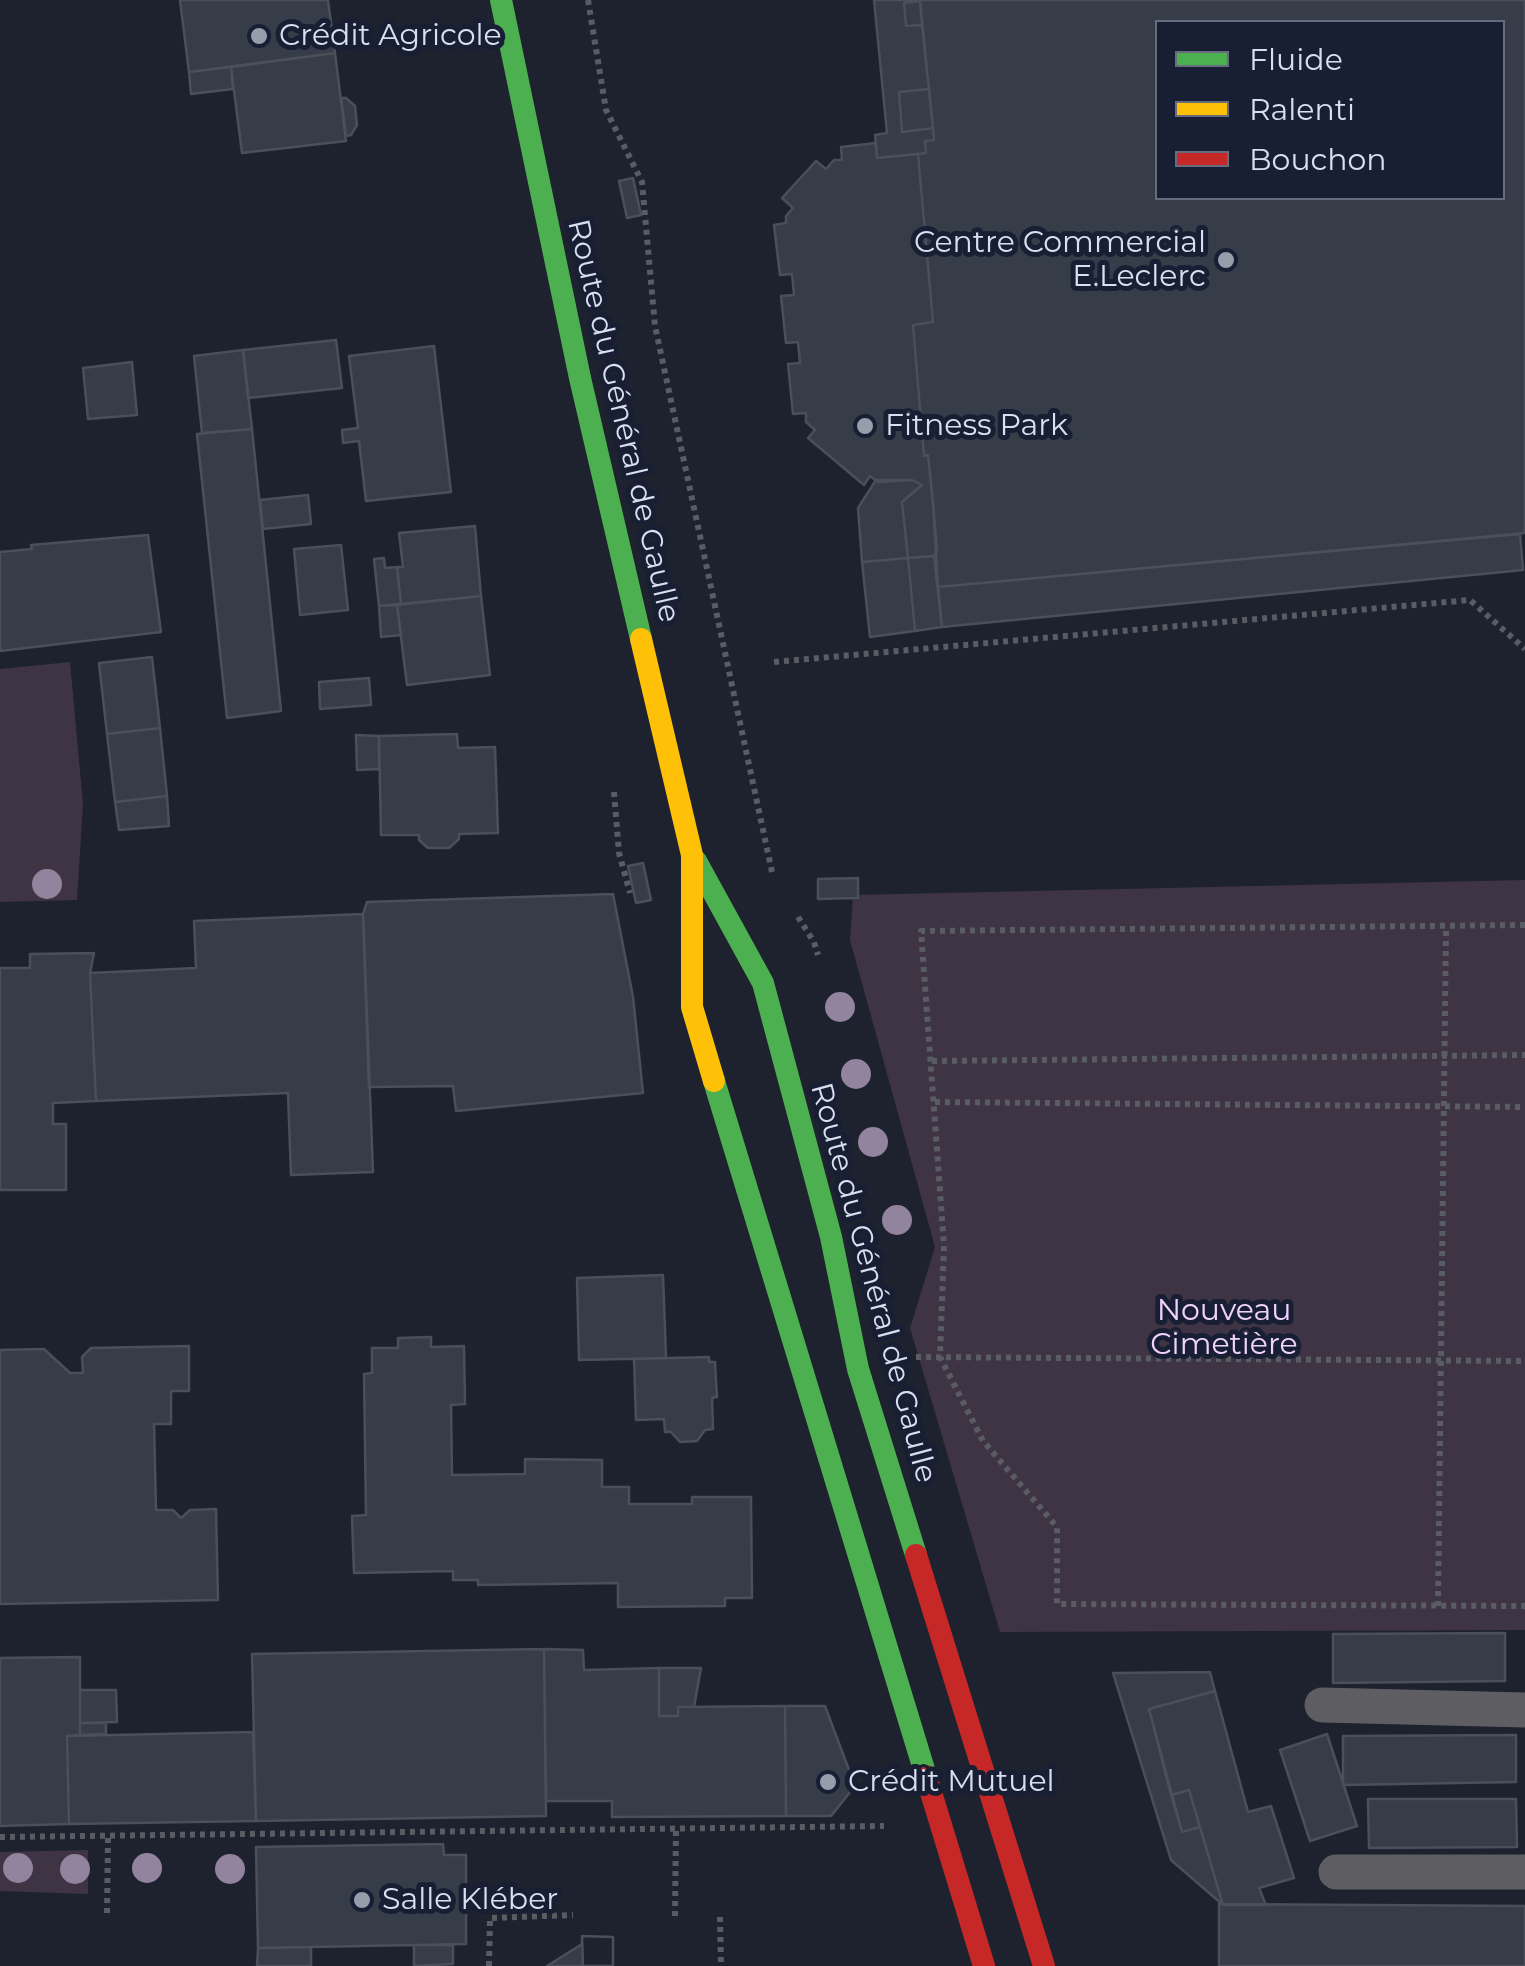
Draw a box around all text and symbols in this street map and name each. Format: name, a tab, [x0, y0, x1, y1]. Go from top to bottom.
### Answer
place label: Crédit Agricole	[279, 18, 502, 54]
legend	[1155, 20, 1505, 200]
marker: Crédit Agricole	[248, 25, 270, 47]
text: Fluide	[1249, 41, 1343, 78]
text: Ralenti	[1249, 91, 1355, 128]
text: Bouchon	[1249, 141, 1387, 178]
street label: Route du Général de Gaulle	[559, 216, 687, 626]
place label: Centre Commercial E.Leclerc	[914, 225, 1206, 296]
marker: Centre Commercial E.Leclerc	[1215, 249, 1237, 271]
place label: Fitness Park	[885, 408, 1068, 444]
marker: Fitness Park	[854, 415, 876, 437]
street label: Route du Général de Gaulle	[802, 1079, 944, 1487]
park label: Nouveau Cimetière	[1150, 1293, 1298, 1364]
place label: Crédit Mutuel	[848, 1764, 1055, 1800]
marker: Crédit Mutuel	[817, 1771, 839, 1793]
place label: Salle Kléber	[382, 1882, 558, 1918]
marker: Salle Kléber	[351, 1889, 373, 1911]

